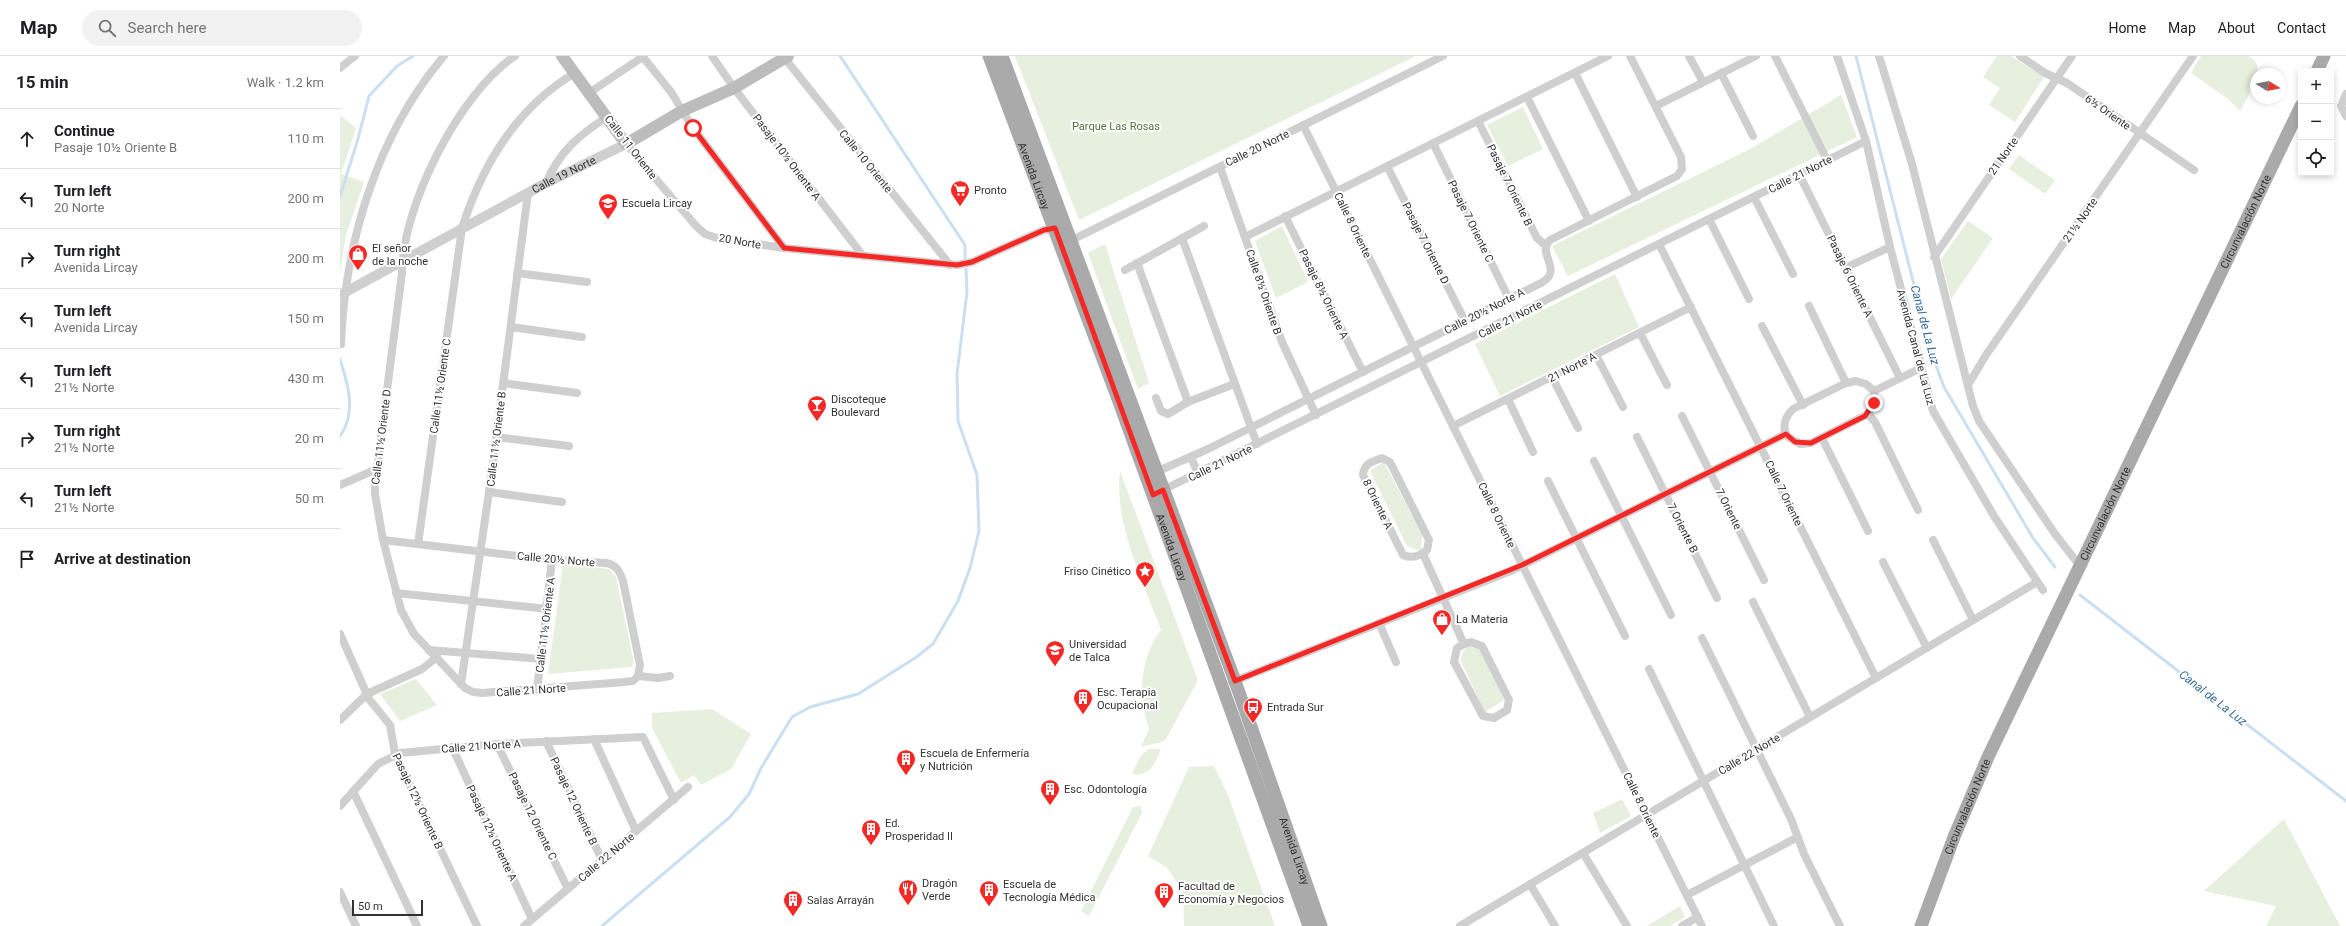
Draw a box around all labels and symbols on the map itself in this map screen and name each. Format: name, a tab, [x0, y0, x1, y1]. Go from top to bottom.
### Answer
north arrow	[2250, 68, 2286, 104]
street label: 6½ Oriente	[2082, 92, 2133, 133]
street label: Pasaje 10½ Oriente A	[750, 112, 824, 204]
street label: Calle 11 Oriente	[602, 113, 660, 182]
route start	[684, 119, 702, 137]
park label: Parque Las Rosas	[1072, 120, 1160, 133]
street label: Calle 10 Oriente	[836, 127, 895, 196]
street label: Calle 20 Norte	[1223, 127, 1292, 170]
street label: 21 Norte	[1986, 135, 2021, 177]
street label: Avenida Lircay	[1015, 141, 1052, 212]
street label: Pasaje 7 Oriente B	[1484, 142, 1535, 228]
street label: Calle 21 Norte	[1766, 153, 1834, 196]
street label: Calle 19 Norte	[530, 154, 598, 196]
street label: Circunvalación Norte	[2218, 173, 2274, 271]
street label: Pasaje 7 Oriente C	[1445, 178, 1496, 264]
supermarket icon: Pronto	[949, 179, 971, 207]
place label: Pronto	[974, 184, 1007, 197]
street label: Calle 8 Oriente	[1331, 190, 1374, 260]
school or university icon: Escuela Lircay	[597, 192, 619, 220]
street label: 21½ Norte	[2060, 195, 2101, 245]
place label: Escuela Lircay	[622, 197, 693, 210]
street label: Pasaje 7 Oriente D	[1399, 200, 1452, 286]
street label: 20 Norte	[718, 231, 762, 252]
street label: Pasaje 6 Oriente A	[1824, 233, 1875, 320]
place label: El señor de la noche	[372, 242, 428, 268]
shop icon: El señor de la noche	[347, 243, 369, 271]
street label: Pasaje 8½ Oriente A	[1296, 247, 1351, 342]
street label: Calle 8½ Oriente B	[1243, 248, 1284, 337]
water label: Canal de La Luz	[1908, 284, 1942, 367]
street label: Calle 20½ Norte A	[1442, 285, 1527, 337]
street label: Avenida Canal de La Luz	[1894, 288, 1937, 407]
street label: Calle 21 Norte	[1476, 298, 1544, 341]
street label: Calle 11½ Oriente C	[427, 338, 454, 434]
street label: 21 Norte A	[1546, 349, 1599, 385]
street label: Calle 11½ Oriente D	[369, 389, 394, 485]
street label: Calle 11½ Oriente B	[484, 391, 509, 487]
place label: Discoteque Boulevard	[831, 393, 886, 419]
bar icon: Discoteque Boulevard	[806, 394, 828, 422]
route end	[1865, 394, 1883, 412]
street label: Calle 21 Norte	[1186, 442, 1255, 485]
street label: Calle 7 Oriente	[1762, 458, 1805, 528]
street label: Circunvalación Norte	[2077, 465, 2134, 563]
street label: 8 Oriente A	[1360, 477, 1396, 532]
street label: Calle 8 Oriente	[1475, 480, 1518, 550]
street label: 7 Oriente	[1713, 487, 1744, 532]
street label: 7 Oriente B	[1665, 501, 1701, 555]
street label: Avenida Lircay	[1153, 512, 1190, 584]
street label: Calle 20½ Norte	[516, 550, 596, 569]
place icon: Friso Cinético	[1134, 560, 1156, 588]
place label: Friso Cinético	[1064, 565, 1131, 578]
street label: Calle 11½ Oriente A	[533, 576, 558, 673]
shop icon: La Materia	[1431, 608, 1453, 636]
place label: La Materia	[1456, 613, 1508, 626]
place label: Universidad de Talca	[1069, 638, 1126, 664]
school or university icon: Universidad de Talca	[1044, 639, 1066, 667]
water label: Canal de La Luz	[2176, 667, 2250, 729]
street label: Calle 21 Norte	[496, 682, 566, 699]
place label: Esc. Terapia Ocupacional	[1097, 686, 1158, 712]
building icon: Esc. Terapia Ocupacional	[1072, 687, 1094, 715]
bus stop icon: Entrada Sur	[1242, 696, 1264, 724]
place label: Entrada Sur	[1267, 701, 1324, 714]
street label: Calle 22 Norte	[1716, 731, 1783, 778]
street label: Calle 21 Norte A	[441, 737, 522, 756]
place label: Escuela de Enfermería y Nutrición	[920, 747, 1029, 773]
building icon: Escuela de Enfermería y Nutrición	[895, 748, 917, 776]
street label: Pasaje 12½ Oriente B	[390, 751, 446, 851]
street label: Pasaje 12 Oriente B	[547, 755, 600, 847]
street label: Circunvalación Norte	[1942, 757, 1993, 856]
street label: Pasaje 12 Oriente C	[506, 770, 559, 862]
street label: Calle 8 Oriente	[1620, 770, 1663, 840]
building icon: Esc. Odontología	[1039, 778, 1061, 806]
street label: Pasaje 12½ Oriente A	[464, 783, 520, 884]
place label: Esc. Odontología	[1064, 783, 1147, 796]
street label: Avenida Lircay	[1276, 815, 1312, 887]
place label: Ed. Prosperidad II	[885, 817, 953, 843]
building icon: Ed. Prosperidad II	[860, 818, 882, 846]
street label: Calle 22 Norte	[575, 830, 637, 885]
place label: Dragón Verde	[922, 877, 957, 903]
restaurant icon: Dragón Verde	[897, 878, 919, 906]
place label: Escuela de Tecnología Médica	[1003, 878, 1096, 904]
building icon: Escuela de Tecnología Médica	[978, 879, 1000, 907]
place label: Facultad de Economía y Negocios	[1178, 880, 1284, 906]
building icon: Facultad de Economía y Negocios	[1153, 881, 1175, 909]
building icon: Salas Arrayán	[782, 889, 804, 917]
place label: Salas Arrayán	[807, 894, 874, 907]
scale bar	[352, 898, 423, 917]

